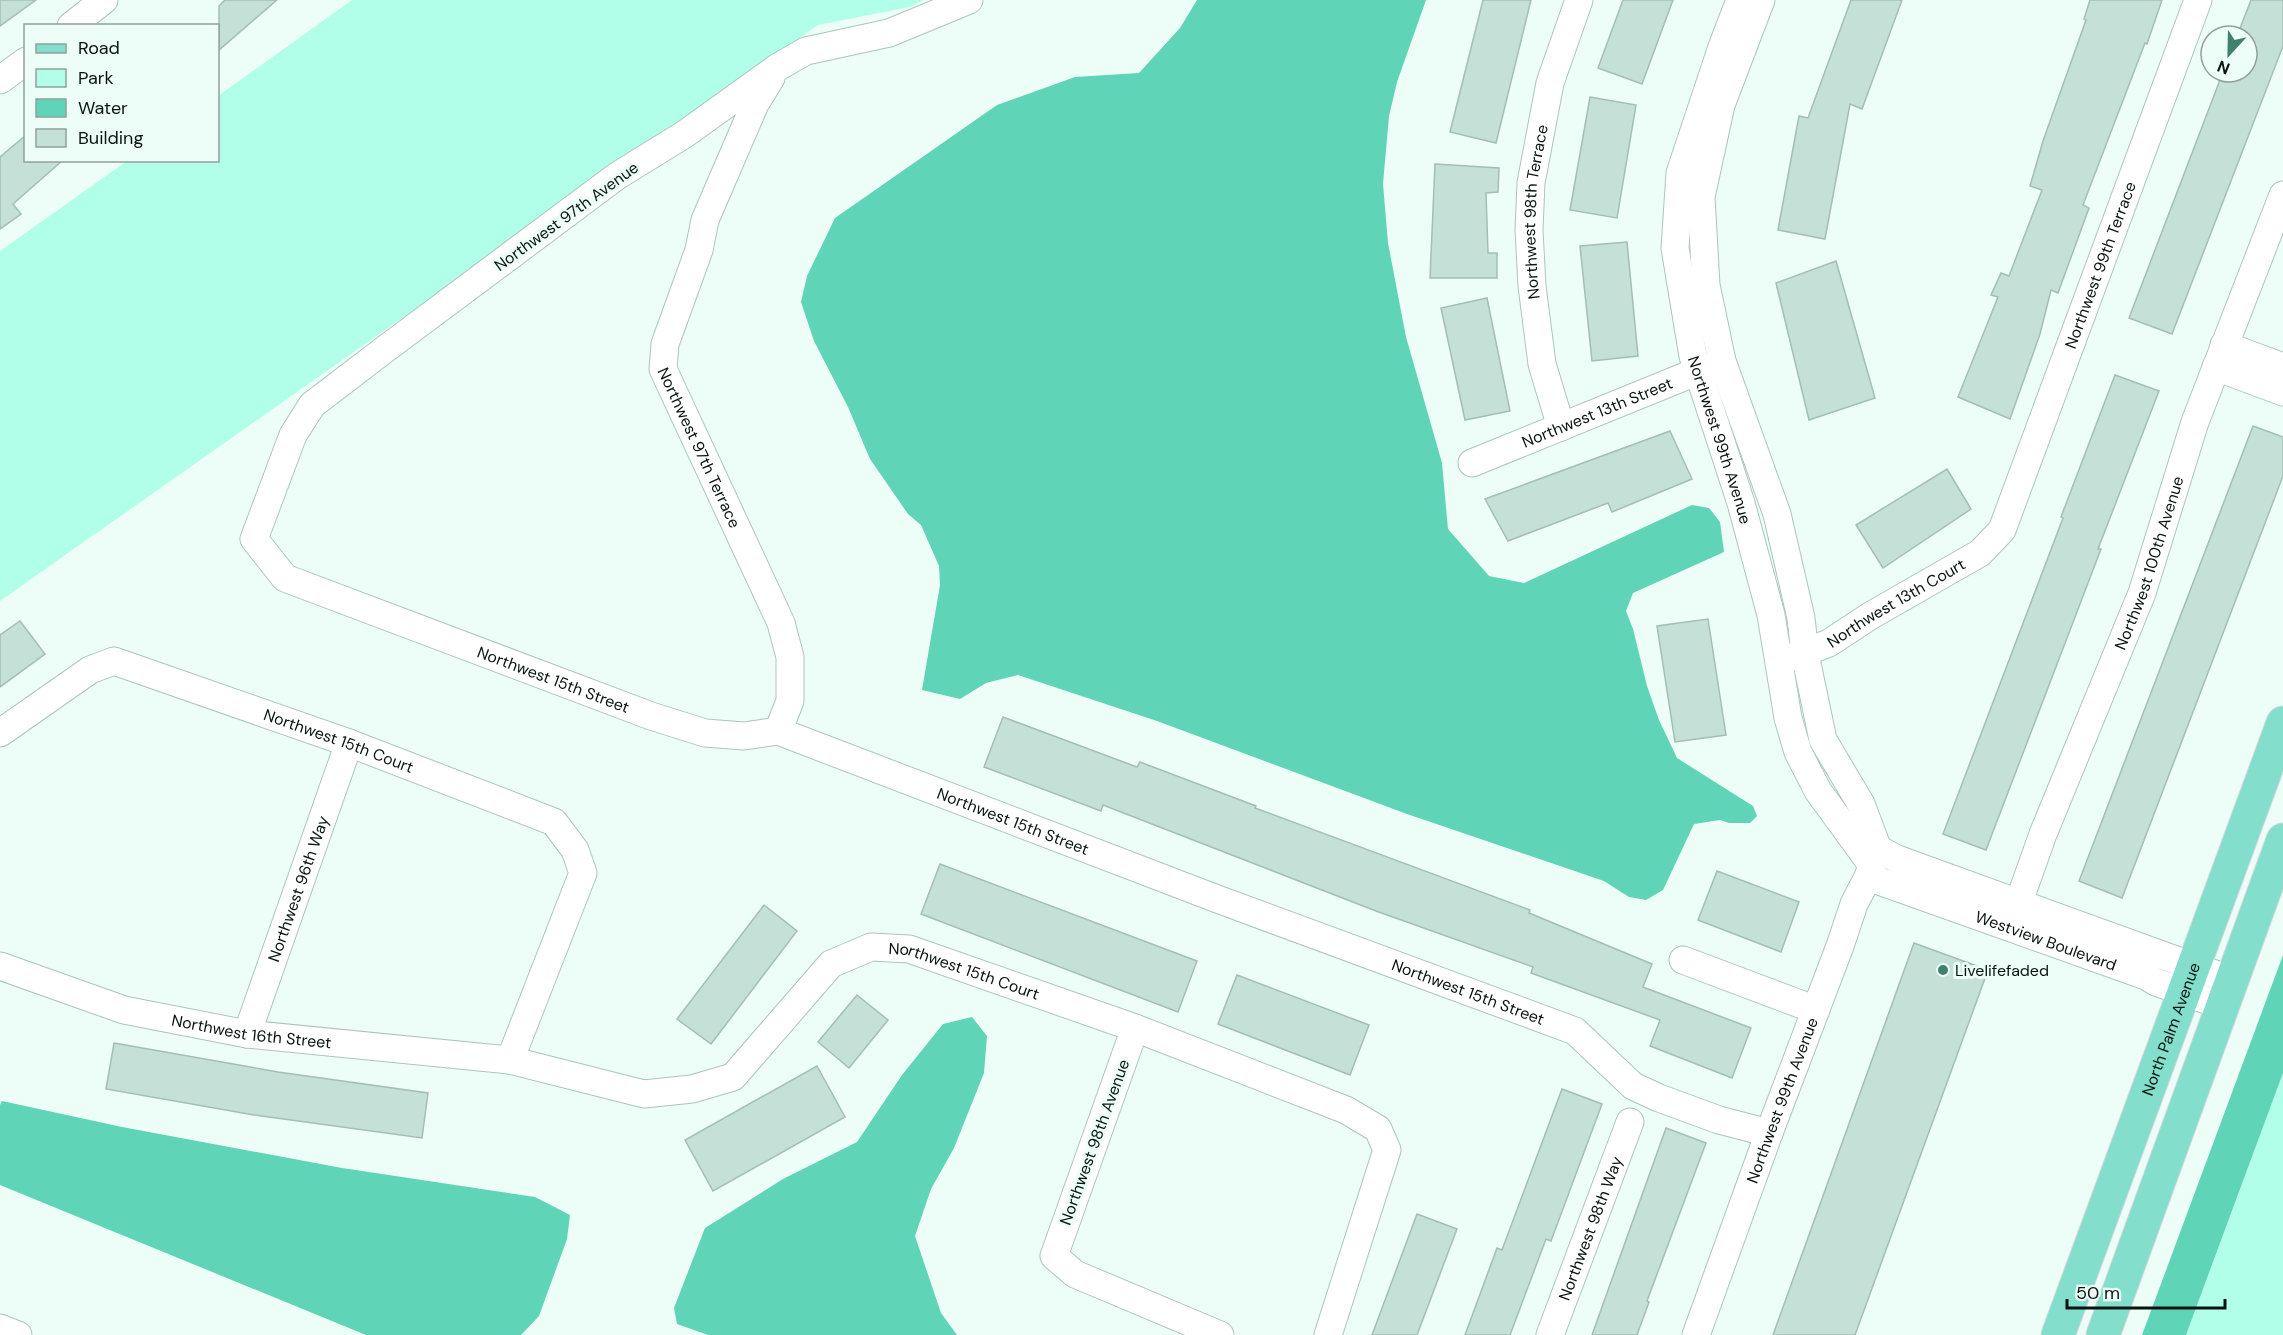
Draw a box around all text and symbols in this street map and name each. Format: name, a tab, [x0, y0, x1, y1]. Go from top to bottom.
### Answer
legend	[24, 24, 219, 162]
north arrow	[2199, 24, 2259, 84]
text: Road	[78, 36, 120, 60]
text: N	[2214, 56, 2233, 79]
text: Park	[78, 66, 114, 90]
text: Water	[78, 96, 128, 120]
street label: Northwest 98th Terrace	[1519, 123, 1553, 301]
text: Building	[78, 126, 143, 150]
street label: Northwest 97th Avenue	[490, 157, 643, 276]
street label: Northwest 99th Terrace	[2060, 179, 2141, 352]
street label: Northwest 99th Avenue	[1683, 353, 1756, 526]
street label: Northwest 97th Terrace	[653, 364, 745, 531]
street label: Northwest 13th Street	[1519, 373, 1676, 453]
street label: Northwest 100th Avenue	[2110, 474, 2189, 653]
street label: Northwest 13th Court	[1823, 554, 1969, 653]
street label: Northwest 15th Street	[474, 641, 632, 718]
street label: Northwest 15th Court	[261, 704, 417, 778]
street label: Northwest 15th Street	[934, 783, 1092, 860]
street label: Northwest 96th Way	[263, 813, 334, 965]
street label: Westview Boulevard	[1972, 906, 2119, 976]
street label: Northwest 15th Court	[888, 938, 1042, 1005]
street label: Northwest 15th Street	[1389, 954, 1547, 1030]
place label: Livelifefaded	[1955, 960, 2049, 981]
street label: North Palm Avenue	[2137, 960, 2205, 1099]
marker: Livelifefaded	[1936, 963, 1950, 977]
street label: Northwest 16th Street	[170, 1010, 332, 1053]
street label: Northwest 99th Avenue	[1742, 1015, 1823, 1186]
street label: Northwest 98th Avenue	[1055, 1056, 1134, 1228]
street label: Northwest 98th Way	[1554, 1153, 1627, 1304]
scale bar	[2067, 1272, 2224, 1310]
text: 50 m	[2076, 1281, 2120, 1305]

